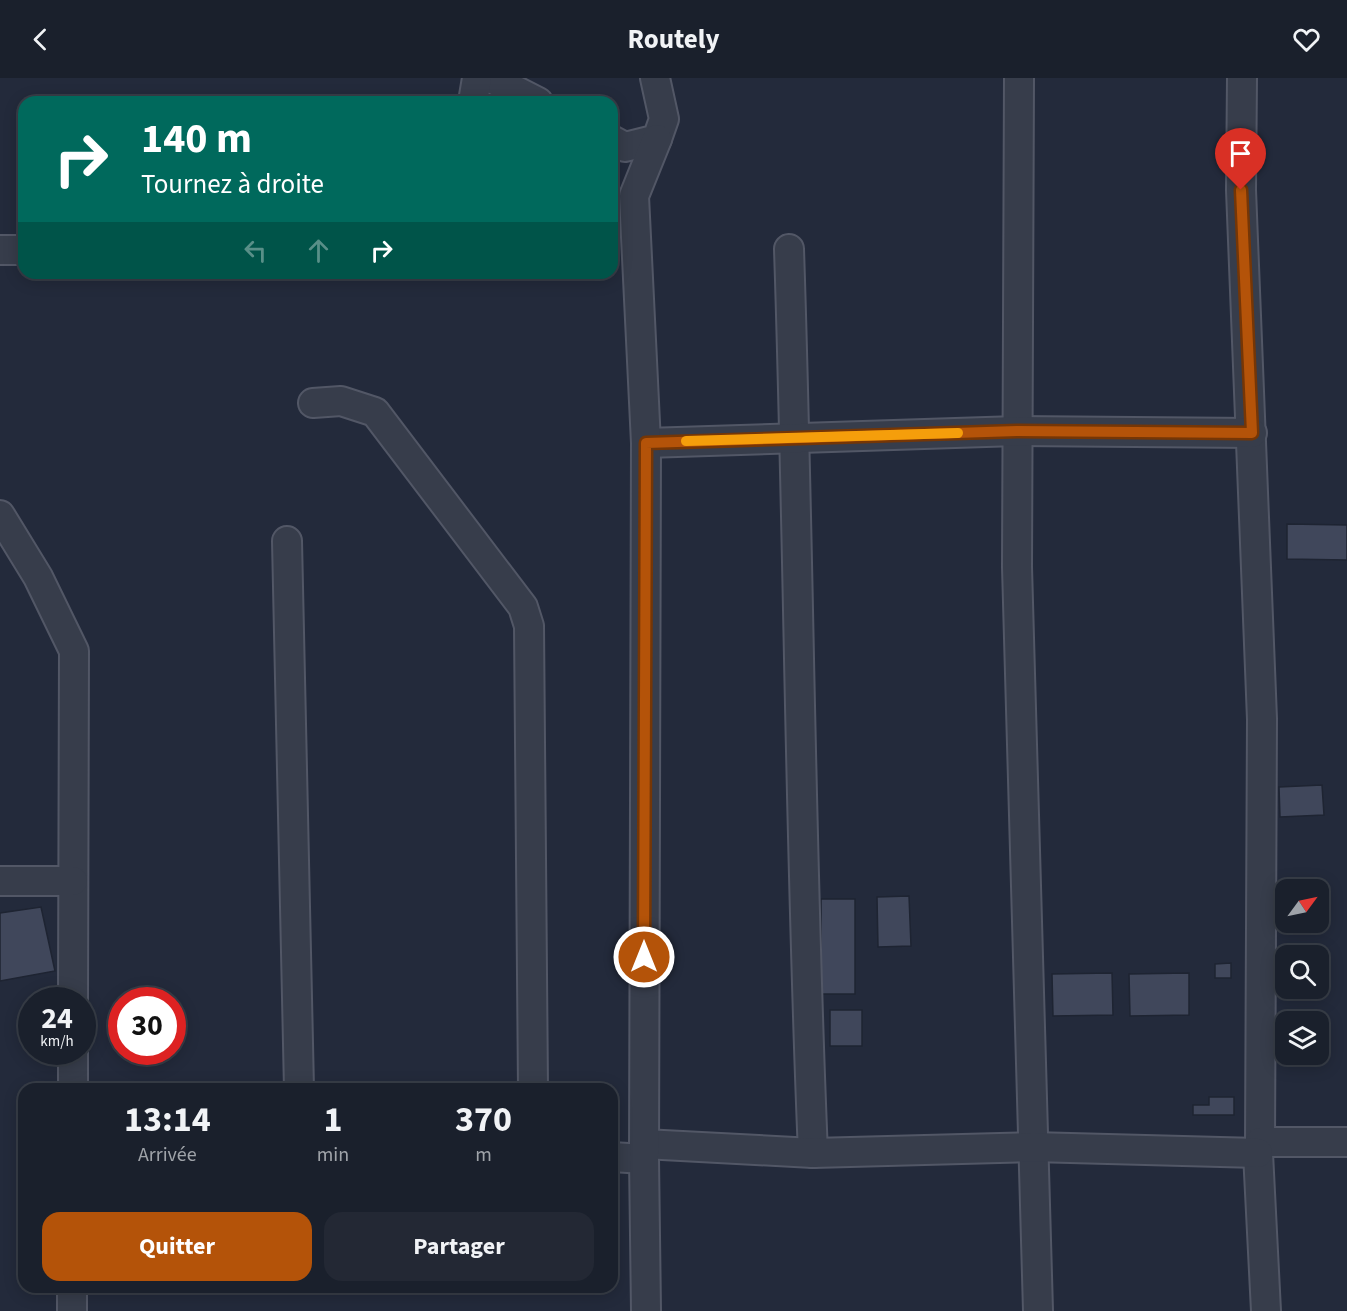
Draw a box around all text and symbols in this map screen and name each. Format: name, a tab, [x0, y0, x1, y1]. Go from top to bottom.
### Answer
text: Routely	[627, 20, 720, 59]
icon: back	[24, 23, 57, 56]
icon: heart	[1290, 23, 1323, 56]
text: 140 m	[141, 109, 252, 169]
icon: right	[42, 120, 120, 198]
pin	[1215, 128, 1266, 190]
icon: arrive	[1224, 137, 1257, 170]
text: Tournez à droite	[141, 165, 324, 204]
icon: left	[239, 234, 272, 267]
icon: ahead	[302, 234, 335, 267]
icon: right	[365, 234, 398, 267]
north arrow	[1275, 879, 1329, 933]
map controls	[1275, 879, 1329, 1065]
position arrow	[612, 925, 676, 989]
button: search	[1275, 945, 1329, 999]
speed limit sign: 30	[108, 987, 186, 1065]
text: 24	[41, 997, 73, 1040]
button: layers	[1275, 1011, 1329, 1065]
text: km/h	[40, 1031, 74, 1052]
text: 13:14	[124, 1094, 211, 1145]
text: 1	[323, 1094, 342, 1145]
text: 370	[455, 1094, 512, 1145]
text: Arrivée	[138, 1141, 197, 1169]
text: min	[317, 1141, 349, 1169]
text: m	[475, 1141, 492, 1169]
button: Quitter	[42, 1212, 312, 1281]
button: Partager	[324, 1212, 594, 1281]

